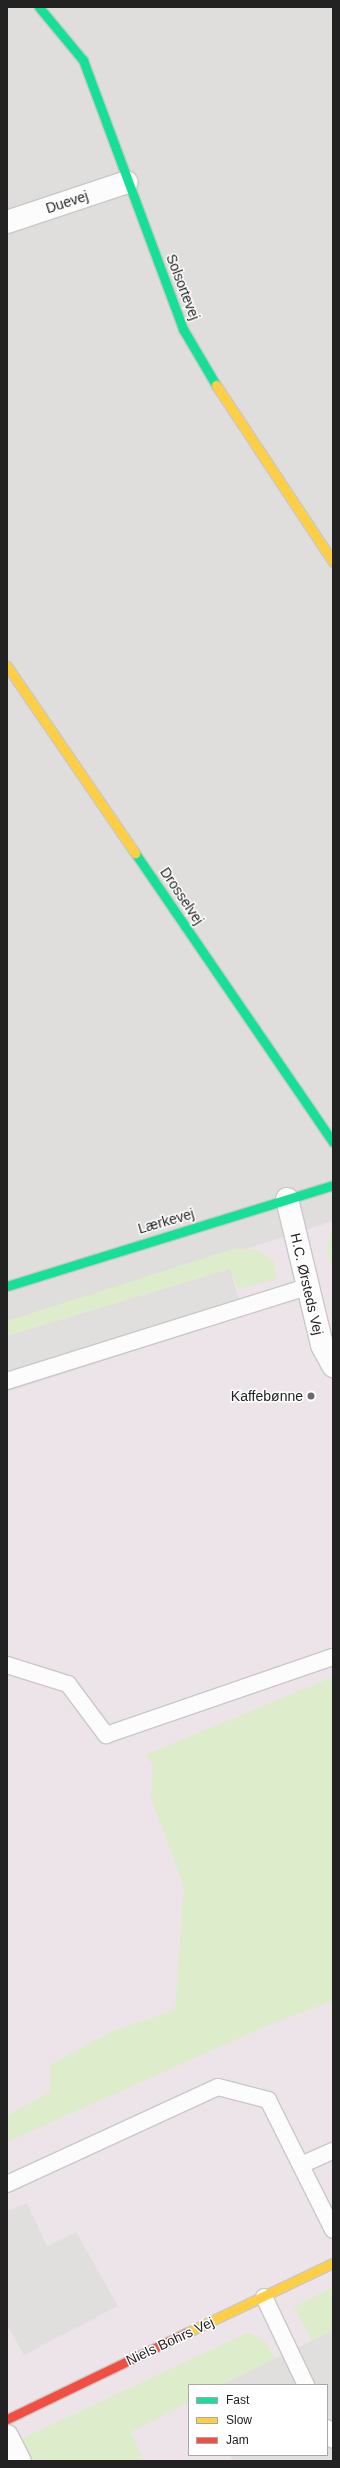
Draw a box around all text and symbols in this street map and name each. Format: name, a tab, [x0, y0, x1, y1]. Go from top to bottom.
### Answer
street label: Duevej	[44, 187, 90, 217]
street label: Solsortevej	[163, 252, 203, 322]
street label: Drosselvej	[157, 864, 207, 928]
street label: Lærkevej	[136, 1205, 196, 1237]
street label: H.C. Ørsteds Vej	[287, 1231, 327, 1337]
place label: Kaffebønne	[231, 1388, 303, 1404]
marker: Kaffebønne	[306, 1391, 316, 1401]
street label: Niels Bohrs Vej	[123, 2313, 217, 2369]
legend	[188, 2384, 328, 2456]
text: Fast	[226, 2393, 249, 2407]
text: Slow	[226, 2413, 252, 2427]
text: Jam	[226, 2433, 249, 2447]

